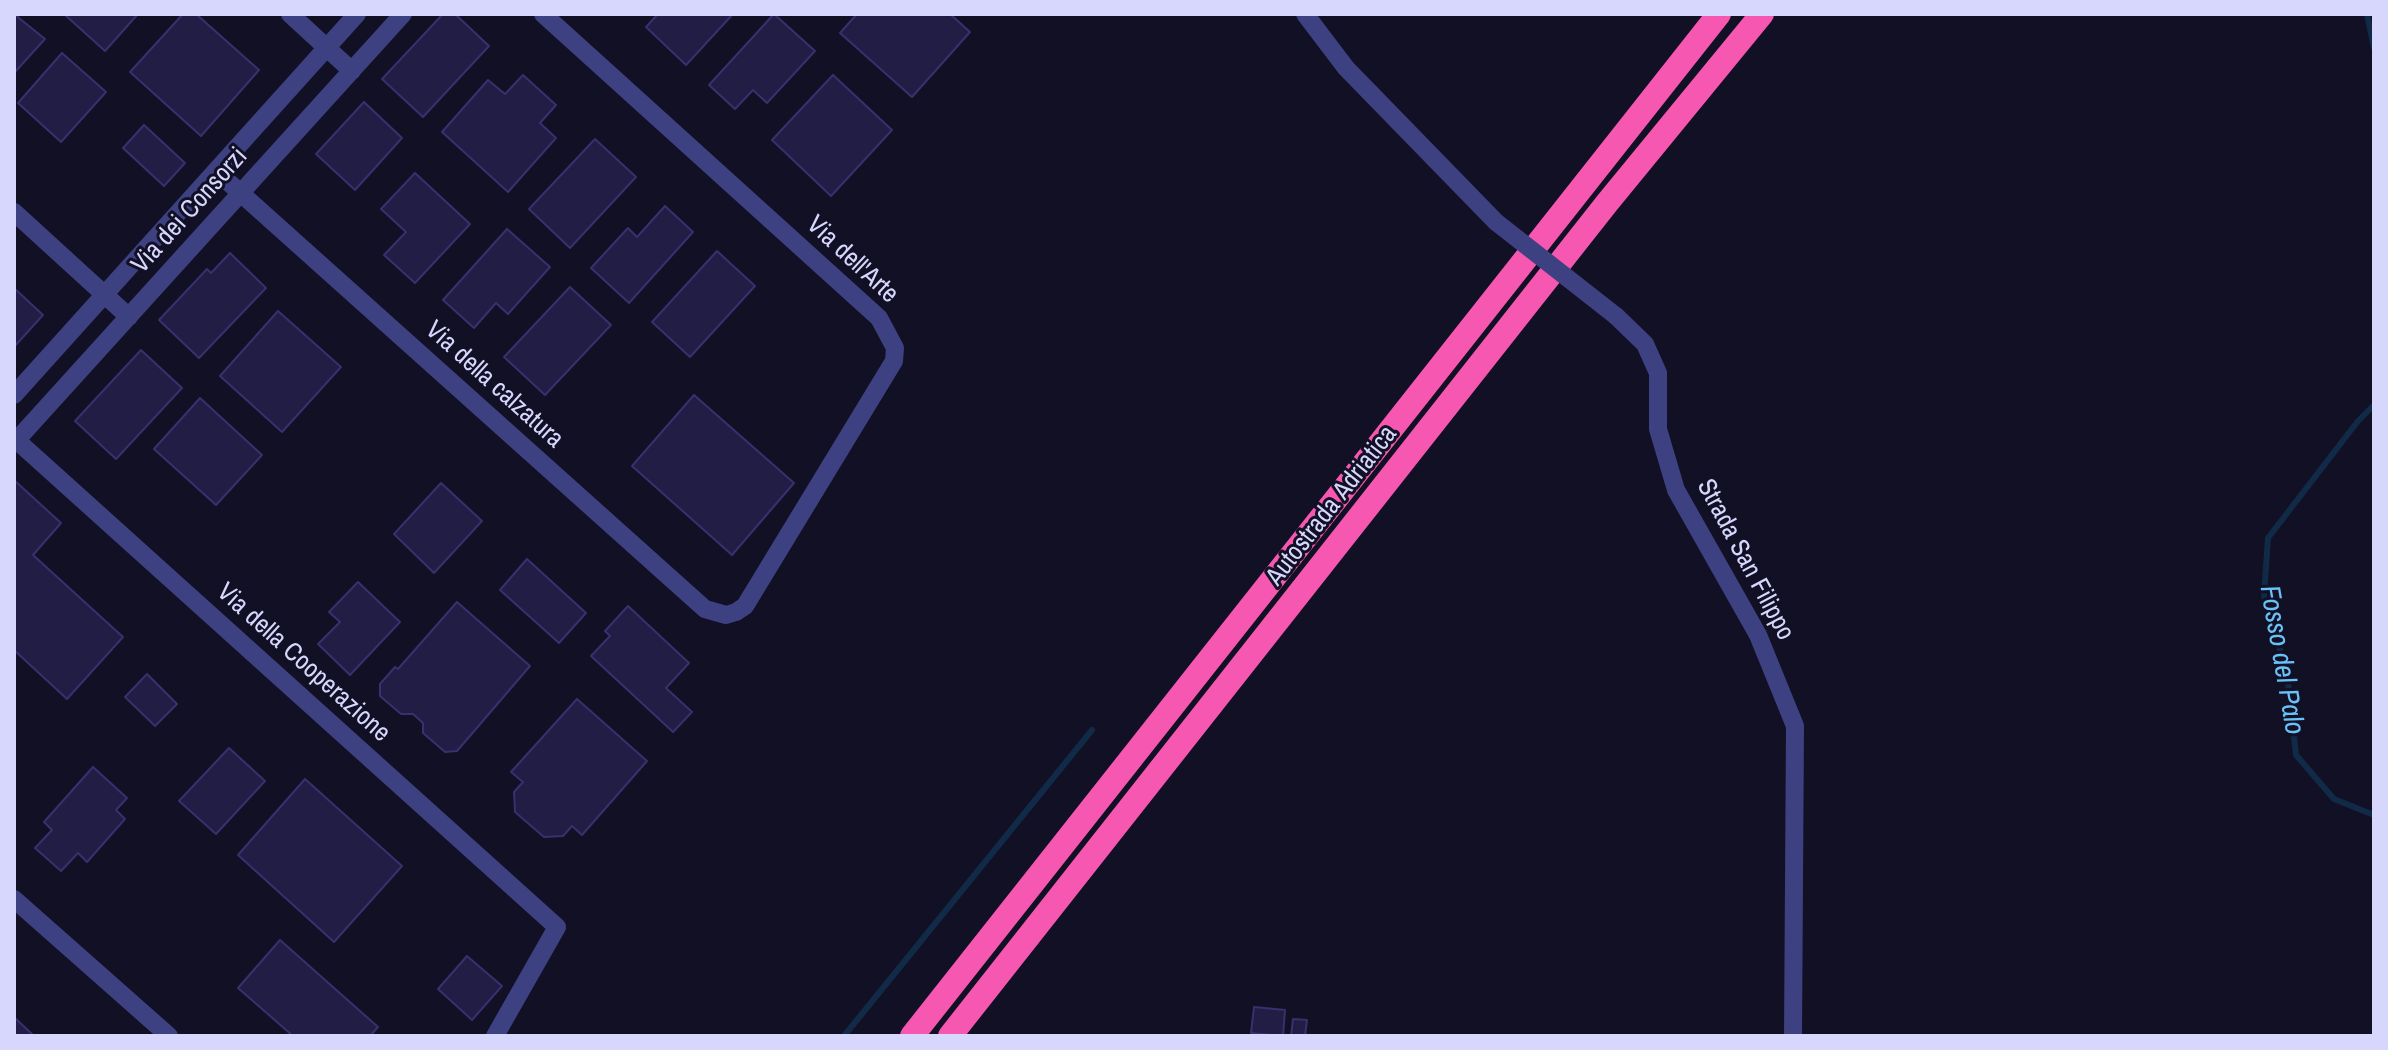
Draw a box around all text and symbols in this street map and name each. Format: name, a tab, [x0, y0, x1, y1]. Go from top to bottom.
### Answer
street label: Via dei Consorzi	[125, 142, 255, 280]
street label: Via dell'Arte	[800, 210, 904, 310]
street label: Via della calzatura	[419, 315, 569, 455]
street label: Autostrada Adriatica	[1260, 420, 1404, 592]
street label: Strada San Filippo	[1689, 474, 1801, 646]
street label: Via della Cooperazione	[210, 577, 396, 749]
water label: Fosso del Palo	[2251, 583, 2311, 737]

